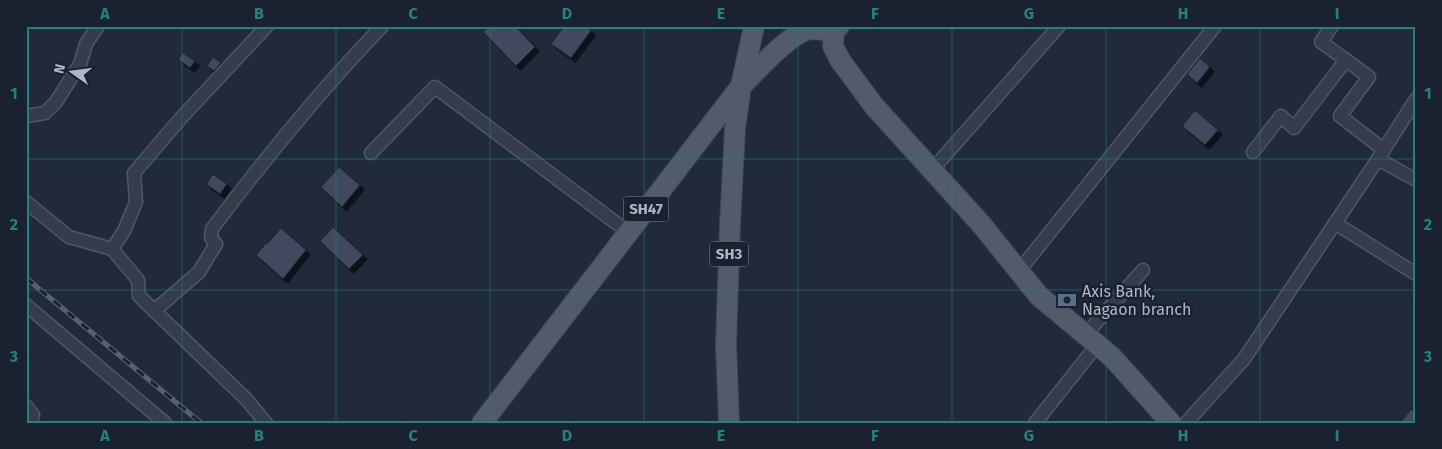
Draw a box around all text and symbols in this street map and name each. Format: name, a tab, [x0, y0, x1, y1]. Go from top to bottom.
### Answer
text: A	[99, 4, 110, 23]
text: B	[254, 4, 264, 23]
text: C	[408, 4, 418, 23]
text: D	[562, 4, 572, 23]
text: E	[717, 4, 725, 23]
text: F	[871, 4, 879, 23]
text: G	[1024, 4, 1034, 23]
text: H	[1178, 4, 1188, 23]
text: I	[1335, 4, 1339, 23]
north arrow	[48, 48, 98, 98]
text: N	[50, 62, 69, 76]
text: 1	[10, 84, 18, 103]
text: 1	[1424, 84, 1432, 103]
road number: SH47	[624, 196, 668, 222]
text: 2	[10, 215, 18, 234]
text: 2	[1424, 215, 1432, 234]
road number: SH3	[710, 242, 748, 266]
place label: Axis Bank, Nagaon branch	[1082, 282, 1191, 319]
bank icon: Axis Bank, Nagaon branch	[1056, 289, 1078, 311]
text: 3	[9, 347, 18, 366]
text: 3	[1423, 347, 1432, 366]
text: A	[99, 426, 110, 445]
text: B	[254, 426, 264, 445]
text: C	[408, 426, 418, 445]
text: D	[562, 426, 572, 445]
text: E	[717, 426, 725, 445]
text: F	[871, 426, 879, 445]
text: G	[1024, 426, 1034, 445]
text: H	[1178, 426, 1188, 445]
text: I	[1335, 426, 1339, 445]

